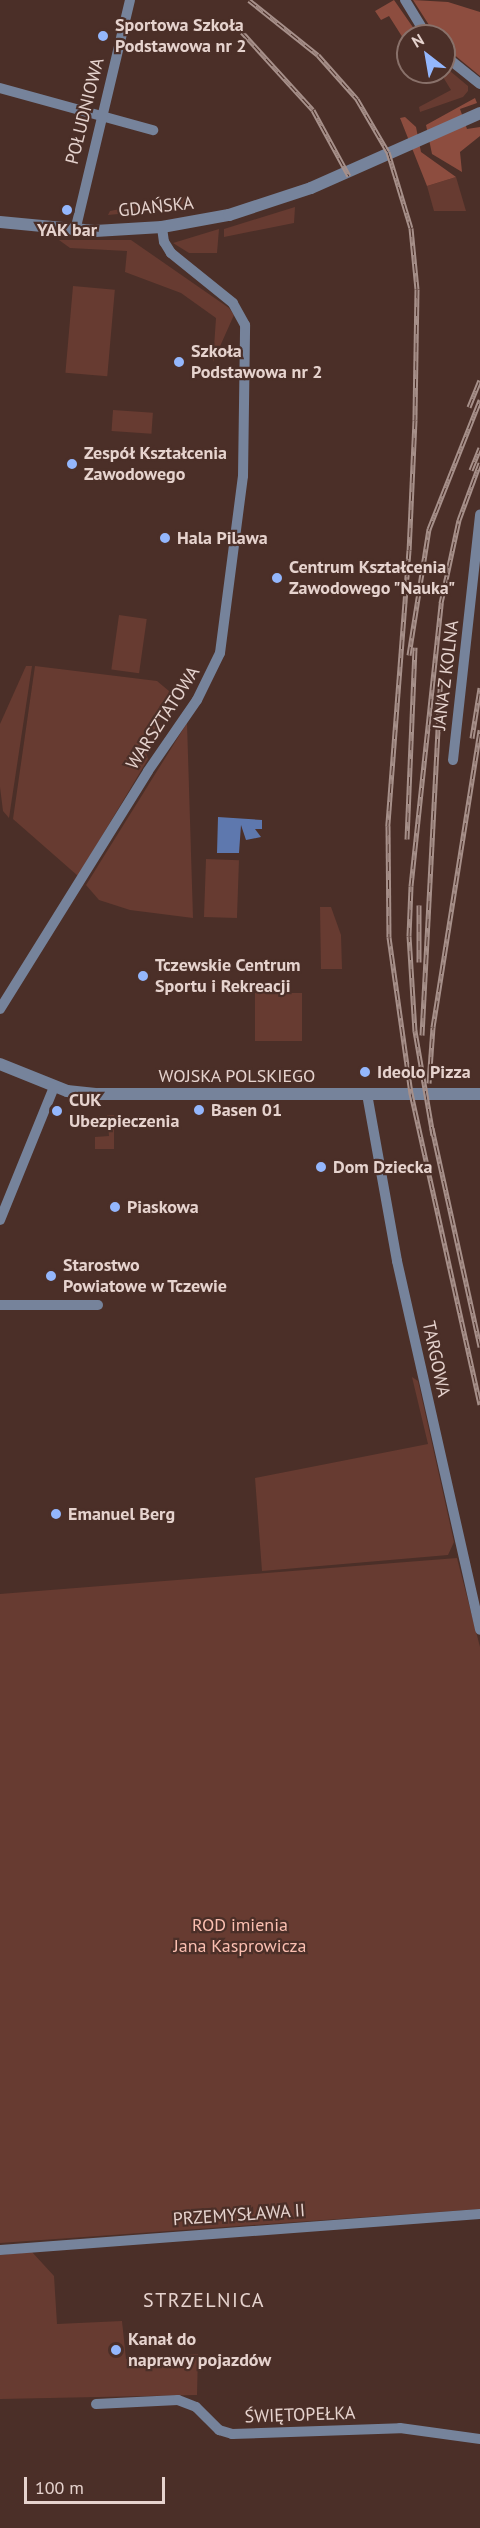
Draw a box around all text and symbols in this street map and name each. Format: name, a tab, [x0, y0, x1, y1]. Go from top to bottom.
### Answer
place label: Sportowa Szkoła Podstawowa nr 2	[115, 15, 246, 57]
north arrow	[396, 24, 456, 84]
marker: Sportowa Szkoła Podstawowa nr 2	[96, 29, 110, 43]
text: N	[408, 29, 427, 52]
street label: POŁUDNIOWA	[61, 55, 109, 167]
street label: GDAŃSKA	[117, 192, 195, 222]
marker: YAK bar	[60, 203, 74, 217]
place label: YAK bar	[37, 219, 97, 241]
place label: Szkoła Podstawowa nr 2	[191, 341, 322, 384]
marker: Szkoła Podstawowa nr 2	[172, 355, 186, 369]
place label: Zespół Kształcenia Zawodowego	[84, 443, 227, 486]
marker: Zespół Kształcenia Zawodowego	[65, 457, 79, 471]
place label: Hala Pilawa	[177, 527, 268, 549]
marker: Hala Pilawa	[158, 531, 172, 545]
place label: Centrum Kształcenia Zawodowego "Nauka"	[289, 557, 457, 600]
marker: Centrum Kształcenia Zawodowego "Nauka"	[270, 571, 284, 585]
street label: JANA Z KOLNA	[428, 618, 464, 732]
street label: WARSZTATOWA	[122, 662, 204, 774]
place label: Tczewskie Centrum Sportu i Rekreacji	[155, 955, 301, 998]
marker: Tczewskie Centrum Sportu i Rekreacji	[136, 969, 150, 983]
place label: Ideolo Pizza	[377, 1061, 471, 1083]
street label: WOJSKA POLSKIEGO	[158, 1065, 316, 1087]
marker: Ideolo Pizza	[358, 1065, 372, 1079]
place label: CUK Ubezpieczenia	[69, 1090, 179, 1132]
place label: Basen 01	[211, 1099, 282, 1121]
marker: Basen 01	[192, 1103, 206, 1117]
marker: CUK Ubezpieczenia	[50, 1104, 64, 1118]
place label: Dom Dziecka	[333, 1156, 432, 1178]
marker: Dom Dziecka	[314, 1160, 328, 1174]
place label: Piaskowa	[127, 1196, 199, 1218]
marker: Piaskowa	[108, 1200, 122, 1214]
place label: Starostwo Powiatowe w Tczewie	[63, 1255, 228, 1298]
marker: Starostwo Powiatowe w Tczewie	[44, 1269, 58, 1283]
street label: TARGOWA	[417, 1319, 455, 1399]
place label: Emanuel Berg	[68, 1503, 175, 1525]
marker: Emanuel Berg	[49, 1507, 63, 1521]
park label: ROD imienia Jana Kasprowicza	[174, 1915, 306, 1958]
street label: PRZEMYSŁAWA II	[172, 2200, 306, 2230]
district label: STRZELNICA	[143, 2288, 265, 2312]
place label: Kanał do naprawy pojazdów	[128, 2329, 272, 2372]
marker: Kanał do naprawy pojazdów	[109, 2343, 123, 2357]
street label: ŚWIĘTOPEŁKA	[244, 2402, 356, 2428]
scale bar	[27, 2465, 168, 2503]
text: 100 m	[35, 2476, 84, 2499]

